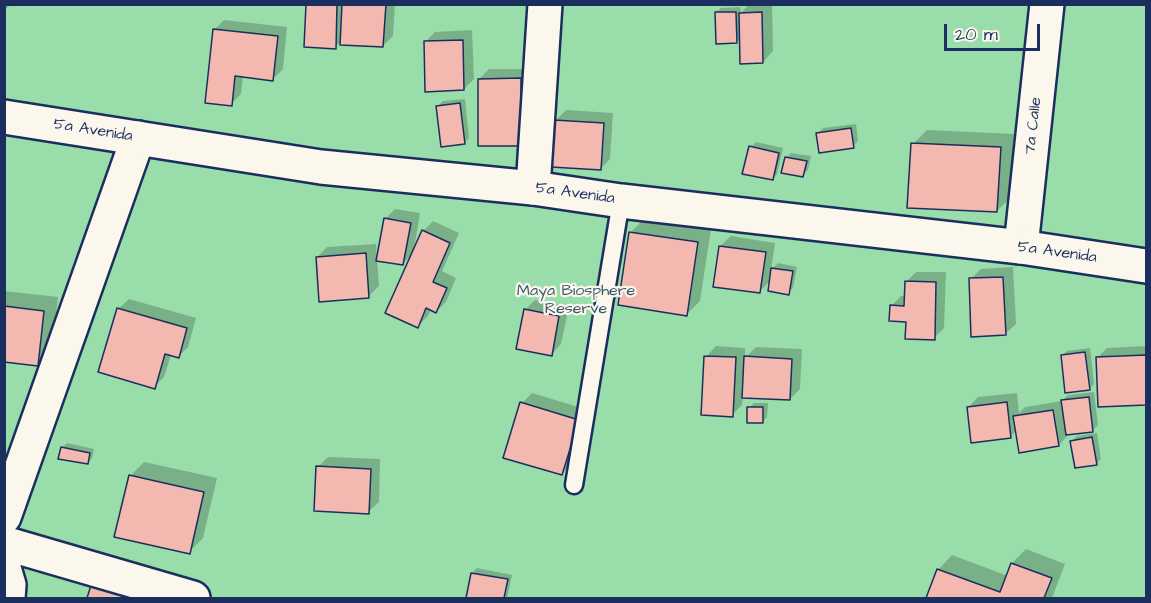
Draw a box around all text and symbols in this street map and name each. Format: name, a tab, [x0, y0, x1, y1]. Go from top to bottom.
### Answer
scale bar	[947, 12, 1043, 50]
text: 20 m	[955, 22, 998, 47]
street label: 7a Calle	[1021, 96, 1047, 156]
street label: 5a Avenida	[52, 115, 134, 147]
street label: 5a Avenida	[534, 179, 616, 209]
street label: 5a Avenida	[1016, 238, 1098, 268]
park label: Maya Biosphere Reserve	[517, 282, 635, 320]

